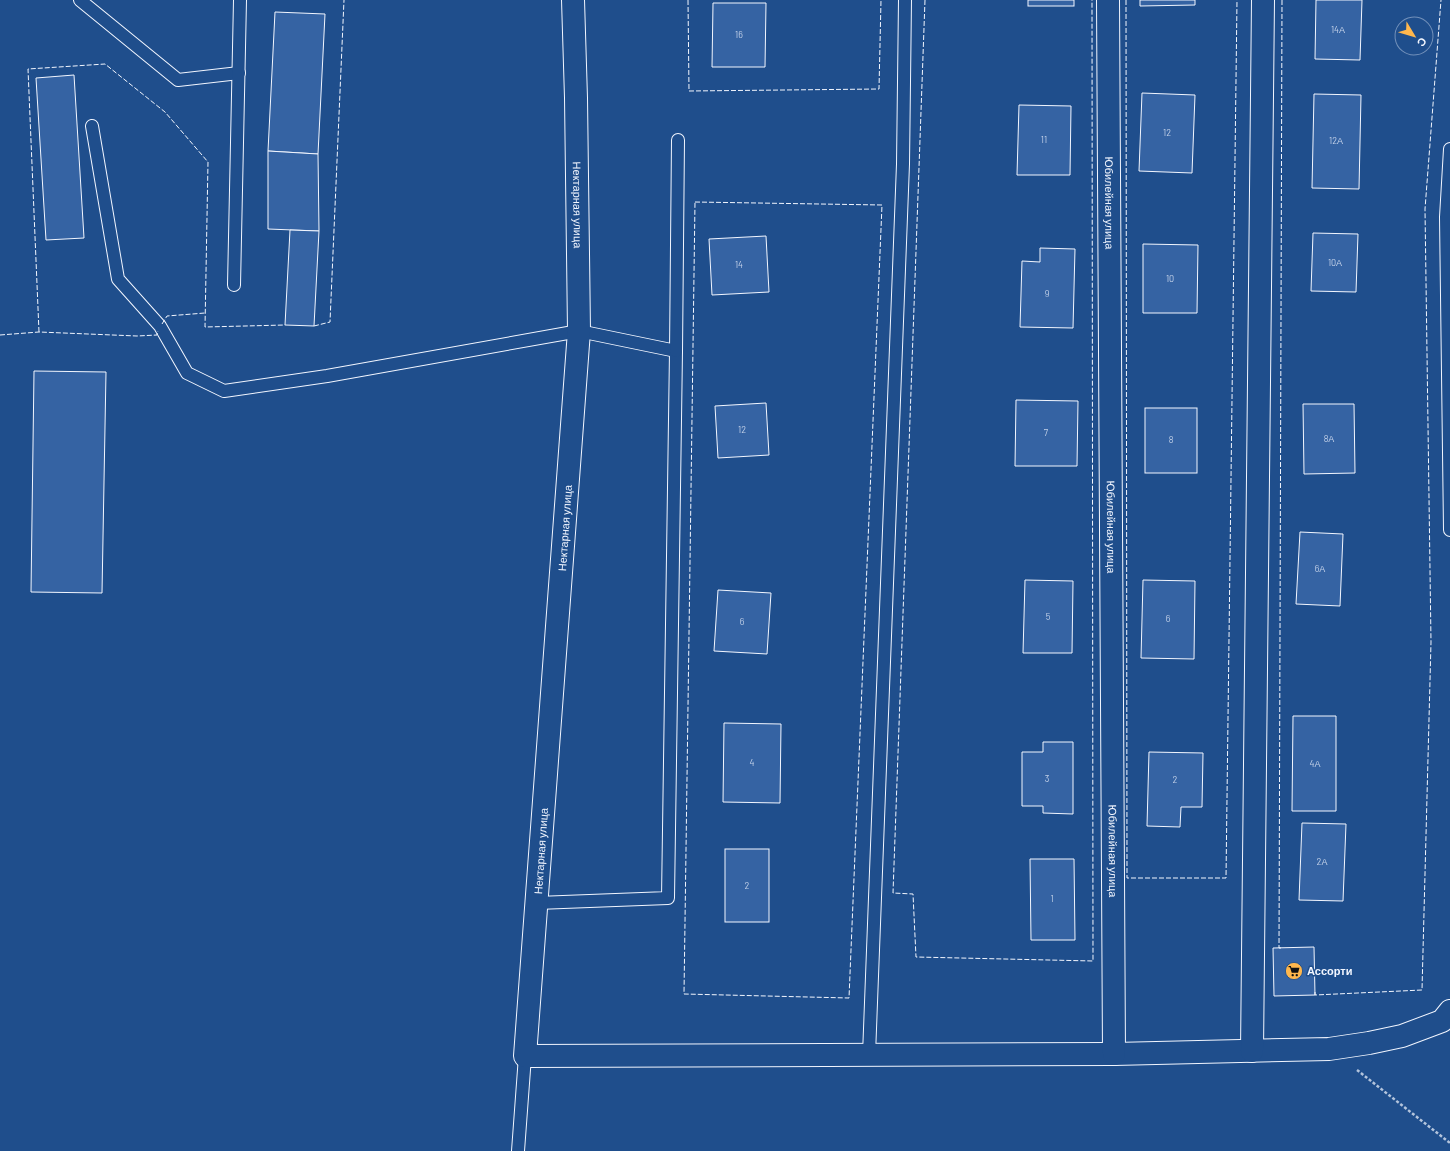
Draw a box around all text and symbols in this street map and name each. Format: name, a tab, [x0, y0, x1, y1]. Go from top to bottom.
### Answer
north arrow	[1394, 16, 1434, 56]
house number: 14А	[1331, 24, 1345, 35]
house number: 16	[735, 29, 743, 40]
text: С	[1415, 35, 1430, 50]
house number: 12	[1163, 127, 1171, 138]
house number: 11	[1041, 134, 1047, 145]
house number: 12А	[1329, 135, 1343, 146]
street label: Юбилейная улица	[1103, 156, 1116, 250]
street label: Нектарная улица	[571, 161, 585, 249]
house number: 10А	[1328, 257, 1342, 268]
house number: 14	[735, 259, 743, 270]
house number: 10	[1166, 273, 1174, 284]
house number: 9	[1045, 288, 1050, 299]
house number: 12	[738, 424, 746, 435]
house number: 7	[1044, 427, 1049, 438]
house number: 8А	[1324, 433, 1334, 444]
house number: 8	[1169, 434, 1174, 445]
street label: Юбилейная улица	[1105, 480, 1118, 574]
street label: Нектарная улица	[555, 483, 574, 572]
house number: 6А	[1315, 563, 1325, 574]
house number: 5	[1046, 611, 1051, 622]
house number: 6	[1166, 613, 1171, 624]
house number: 6	[740, 616, 745, 627]
house number: 4	[750, 757, 755, 768]
house number: 4А	[1310, 758, 1320, 769]
house number: 3	[1045, 773, 1050, 784]
house number: 2	[1173, 774, 1178, 785]
street label: Юбилейная улица	[1107, 804, 1120, 898]
street label: Нектарная улица	[531, 806, 550, 895]
house number: 2А	[1317, 856, 1327, 867]
house number: 2	[745, 880, 750, 891]
house number: 1	[1050, 893, 1054, 904]
supermarket icon: Ассорти	[1284, 961, 1304, 981]
place label: Ассорти	[1307, 964, 1352, 977]

